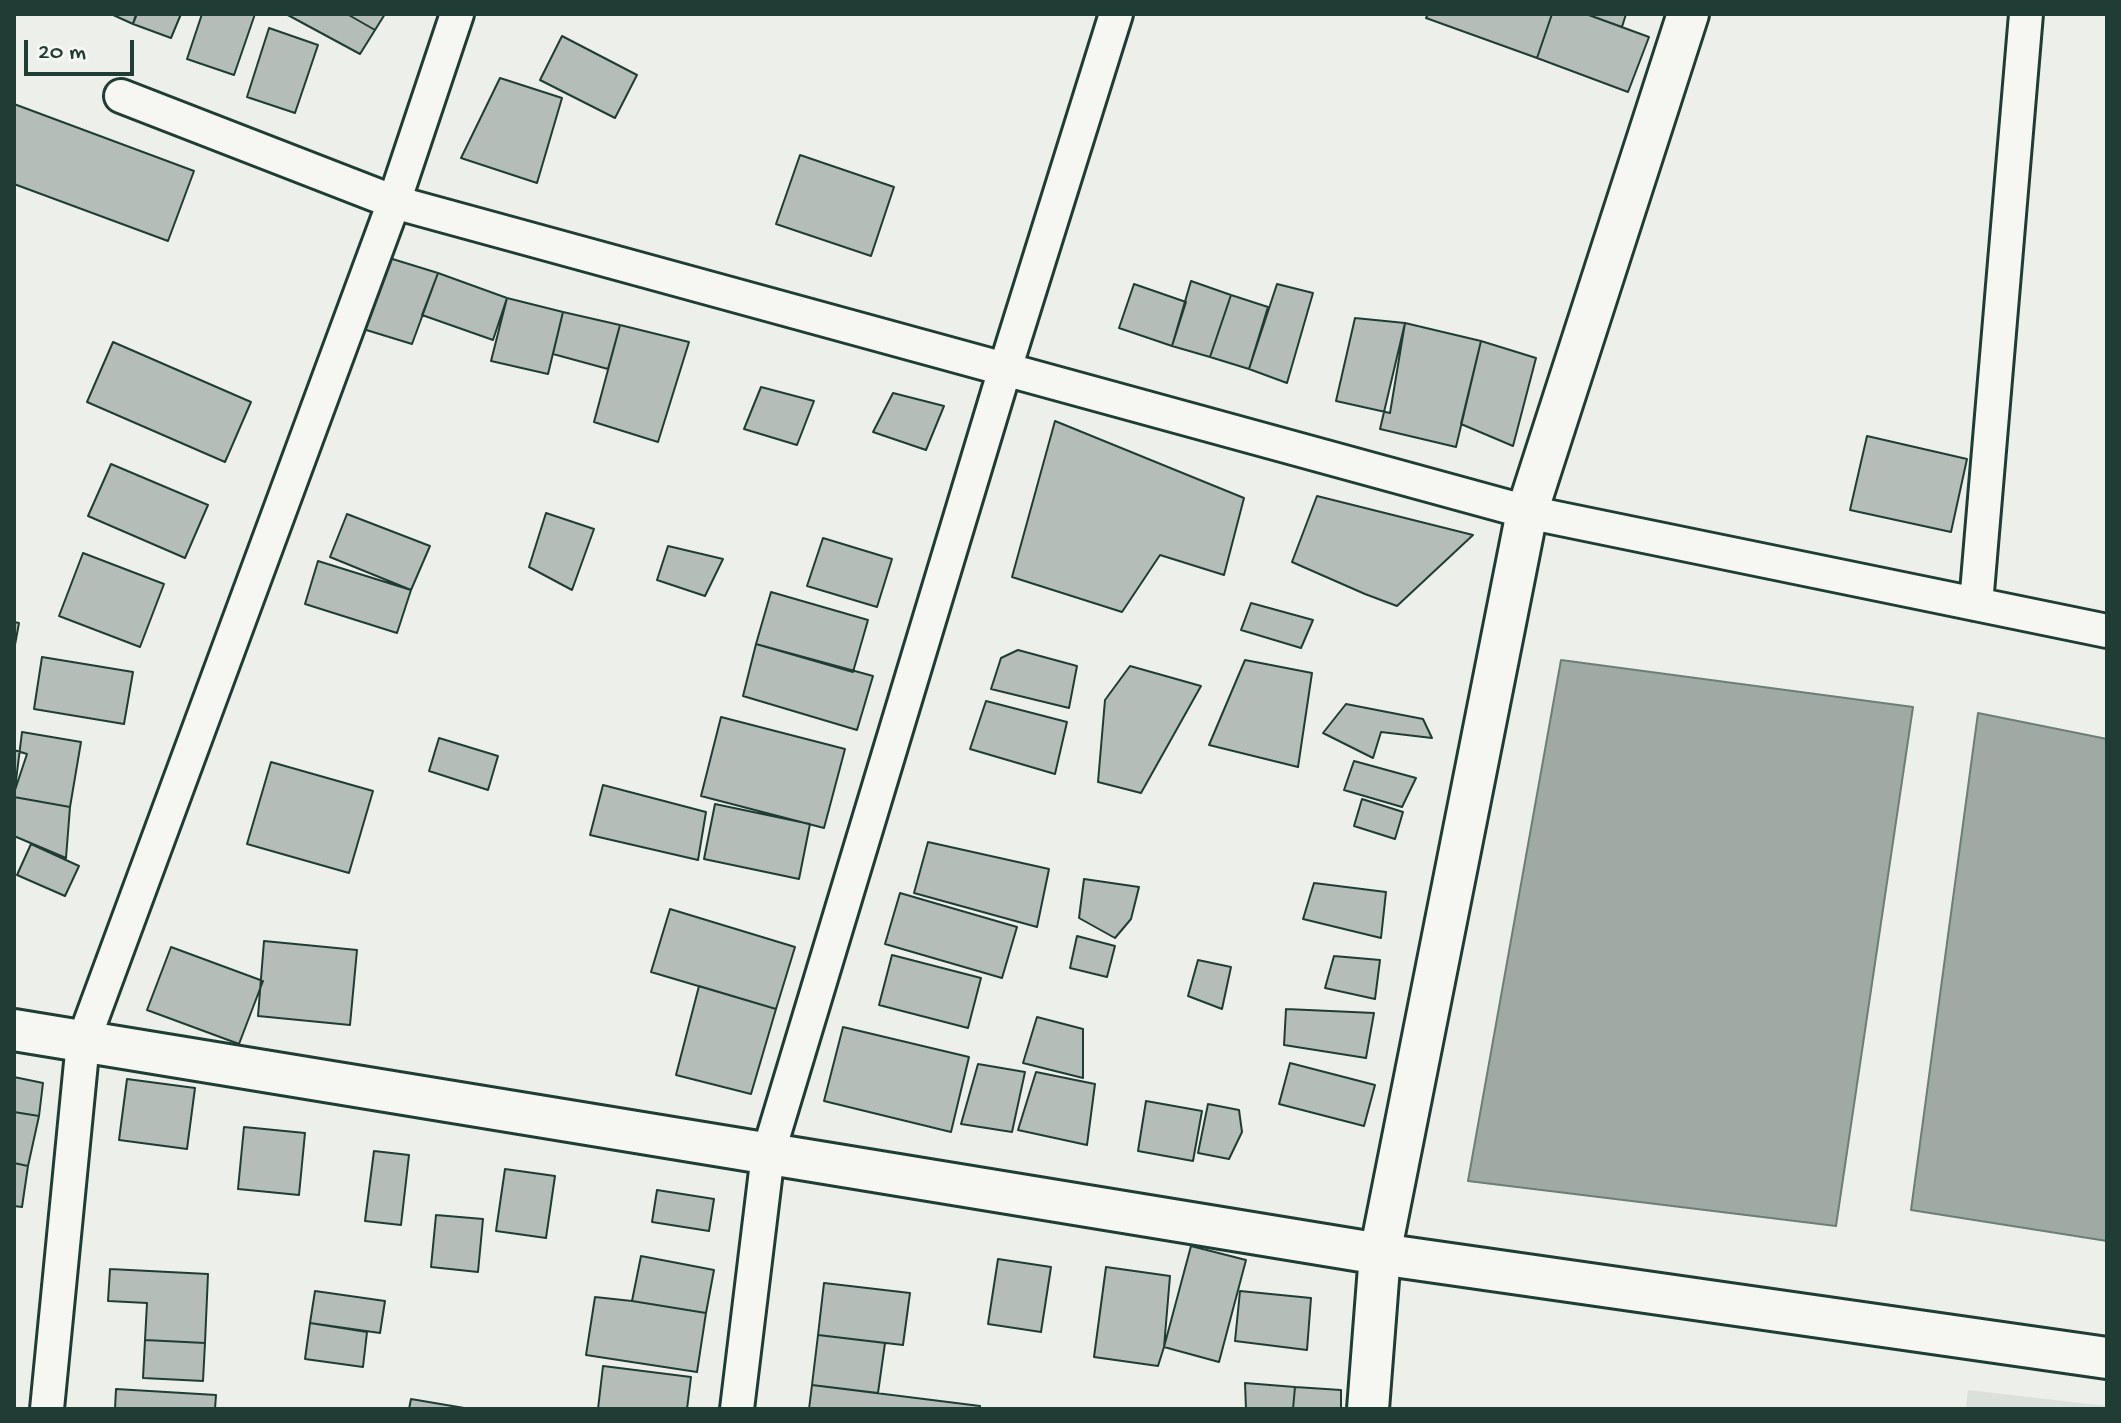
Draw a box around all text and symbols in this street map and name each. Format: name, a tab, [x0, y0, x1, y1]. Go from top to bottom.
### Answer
scale bar	[28, 24, 138, 74]
text: 20 m	[38, 39, 86, 68]

